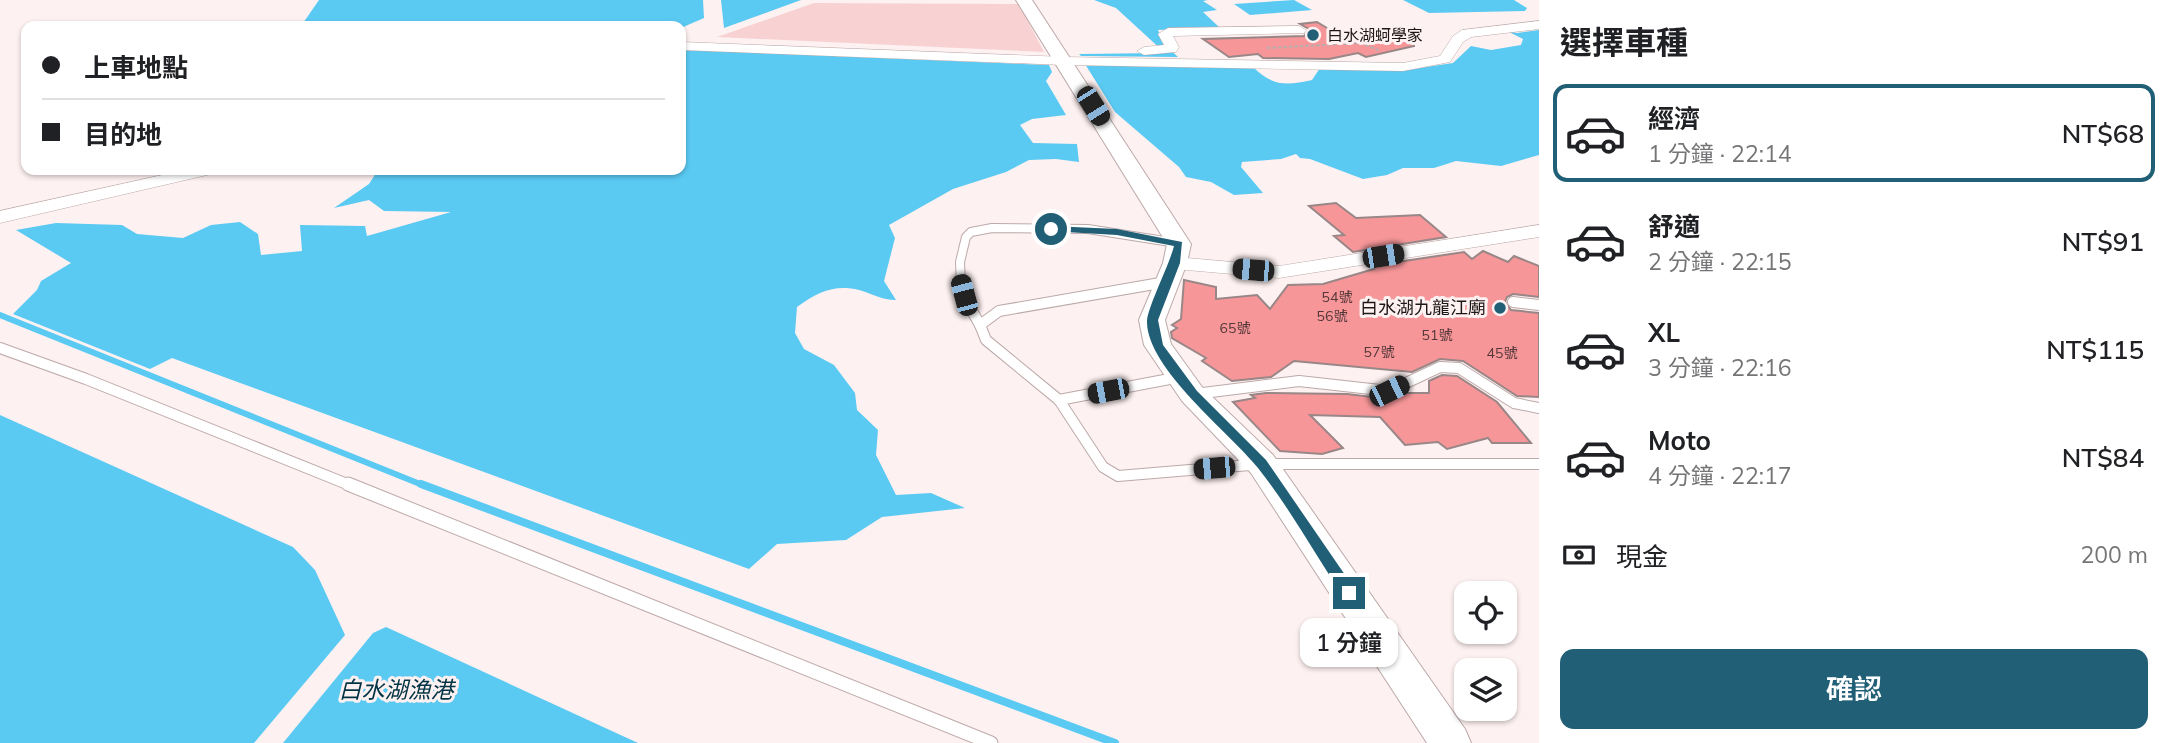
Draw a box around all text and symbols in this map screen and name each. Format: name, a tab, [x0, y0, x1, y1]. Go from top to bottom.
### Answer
text: 選擇車種	[1560, 22, 1688, 62]
place label: 白水湖蚵學家	[1327, 25, 1423, 45]
marker: 白水湖蚵學家	[1305, 27, 1321, 43]
text: 上車地點	[84, 51, 188, 84]
car	[1073, 83, 1114, 129]
icon: car	[1564, 102, 1627, 165]
text: 經濟	[1648, 102, 1700, 135]
text: NT$68	[2062, 117, 2144, 150]
text: 目的地	[84, 118, 162, 151]
text: 1 分鐘 · 22:14	[1648, 139, 1792, 168]
icon: car	[1564, 210, 1627, 273]
text: 舒適	[1648, 210, 1700, 243]
route start	[1035, 213, 1067, 245]
text: NT$91	[2062, 225, 2144, 258]
car	[1361, 242, 1406, 270]
text: 2 分鐘 · 22:15	[1648, 247, 1792, 276]
car	[1232, 258, 1275, 282]
car	[949, 272, 980, 318]
house number: 54號	[1322, 288, 1352, 306]
place label: 白水湖九龍江廟	[1360, 296, 1486, 319]
marker: 白水湖九龍江廟	[1492, 300, 1508, 316]
house number: 56號	[1317, 307, 1347, 325]
text: XL	[1648, 316, 1680, 349]
icon: car	[1564, 318, 1627, 381]
house number: 65號	[1220, 319, 1250, 337]
house number: 51號	[1422, 326, 1452, 344]
text: NT$115	[2046, 333, 2144, 366]
house number: 57號	[1364, 343, 1394, 361]
house number: 45號	[1487, 344, 1517, 362]
text: 3 分鐘 · 22:16	[1648, 353, 1792, 382]
car	[1366, 372, 1413, 410]
car	[1086, 377, 1131, 405]
text: Moto	[1648, 424, 1711, 457]
icon: car	[1564, 426, 1627, 489]
text: NT$84	[2062, 441, 2144, 474]
car	[1193, 456, 1236, 480]
text: 4 分鐘 · 22:17	[1648, 461, 1792, 490]
icon: cash	[1560, 536, 1598, 574]
text: 現金	[1616, 540, 1668, 573]
text: 200 m	[2080, 540, 2148, 569]
route end	[1333, 577, 1365, 609]
map controls	[1454, 581, 1517, 721]
button: locate	[1454, 581, 1517, 644]
callout: 1 分鐘	[1300, 618, 1398, 666]
text: 1 分鐘	[1316, 628, 1382, 657]
button: 確認	[1560, 649, 2148, 729]
button: layers	[1454, 658, 1517, 721]
water label: 白水湖漁港	[339, 675, 457, 704]

